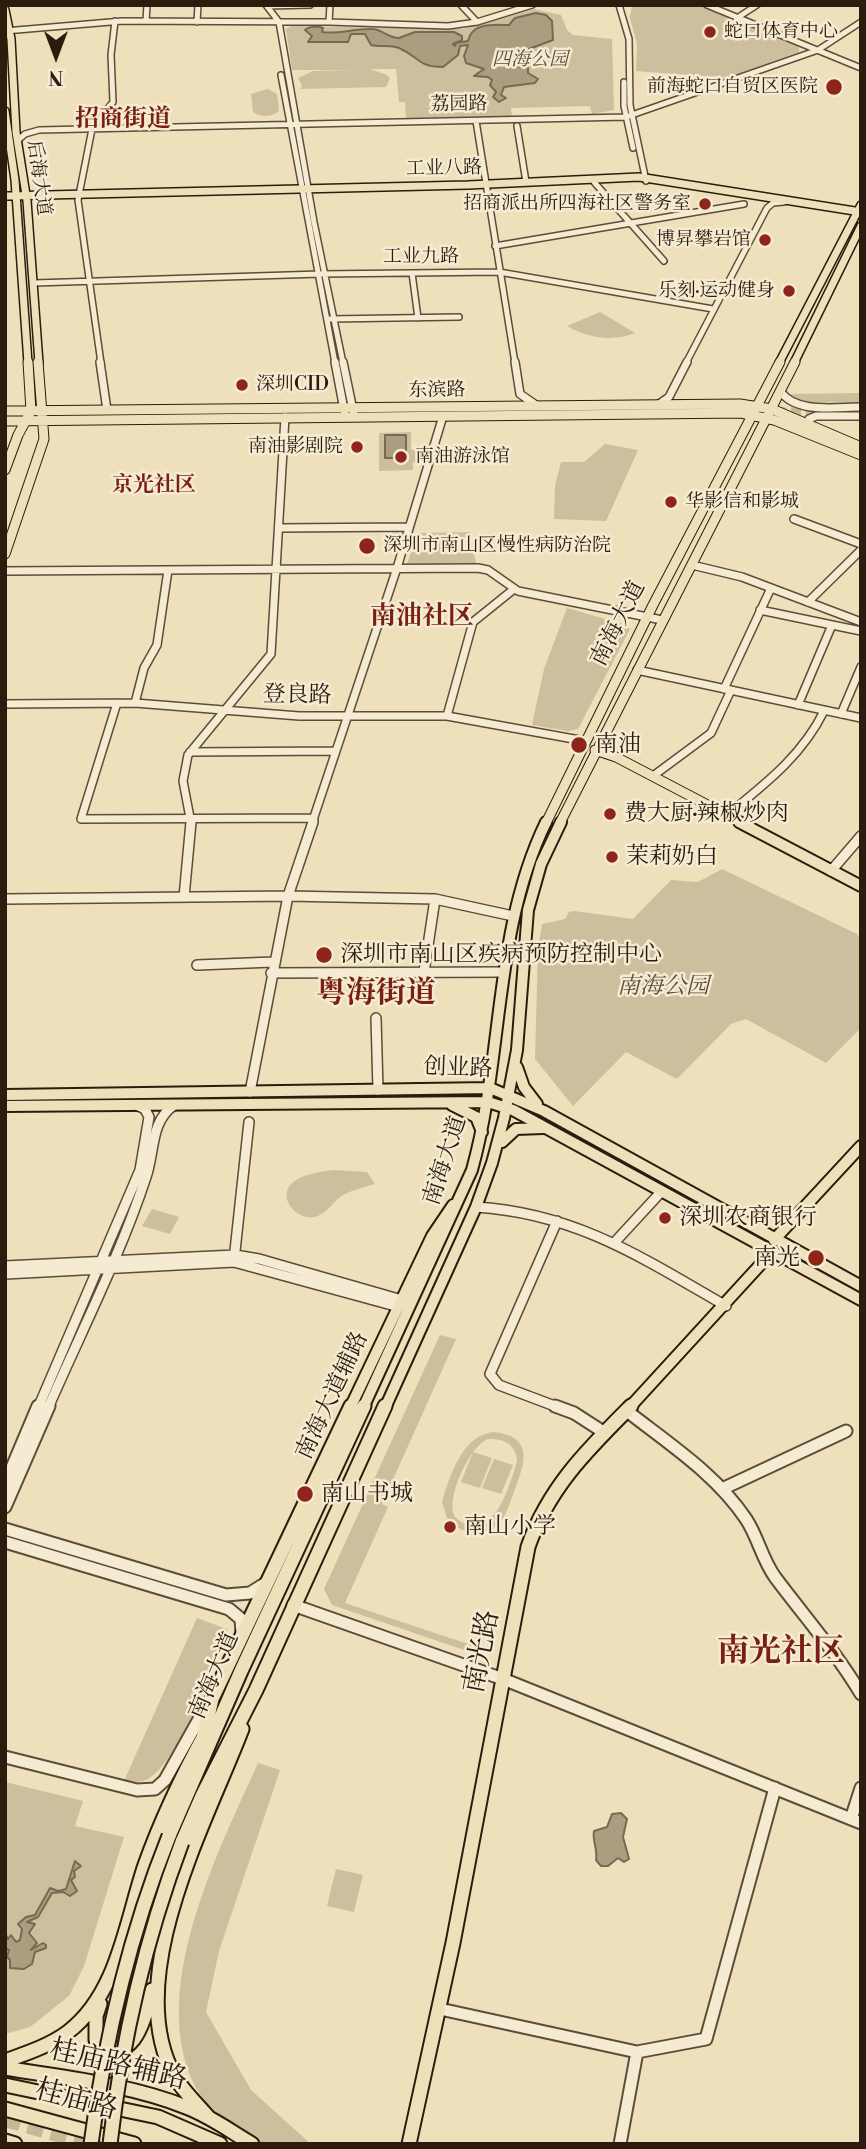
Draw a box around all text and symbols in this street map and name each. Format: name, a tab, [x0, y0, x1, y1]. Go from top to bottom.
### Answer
north arrow	[21, 21, 91, 91]
place label: 蛇口体育中心	[724, 21, 838, 43]
marker: 蛇口体育中心	[702, 24, 718, 40]
park label: 四海公园	[492, 49, 568, 71]
text: N	[48, 65, 64, 89]
place label: 前海蛇口自贸区医院	[647, 76, 818, 98]
marker: 前海蛇口自贸区医院	[824, 77, 844, 97]
street label: 荔园路	[430, 93, 488, 117]
district label: 招商街道	[75, 106, 171, 134]
street label: 后海大道	[21, 139, 55, 217]
street label: 工业八路	[406, 157, 482, 181]
place label: 招商派出所四海社区警务室	[463, 193, 691, 215]
marker: 招商派出所四海社区警务室	[697, 196, 713, 212]
place label: 博昇攀岩馆	[656, 229, 751, 251]
marker: 博昇攀岩馆	[757, 232, 773, 248]
street label: 工业九路	[383, 246, 459, 268]
place label: 乐刻·运动健身	[658, 280, 775, 302]
marker: 乐刻·运动健身	[781, 283, 797, 299]
place label: 深圳CID	[256, 374, 329, 396]
marker: 深圳CID	[234, 377, 250, 393]
street label: 东滨路	[408, 379, 466, 403]
place label: 南油影剧院	[248, 436, 343, 458]
marker: 南油影剧院	[349, 439, 365, 455]
place label: 南油游泳馆	[415, 446, 510, 468]
marker: 南油游泳馆	[393, 449, 409, 465]
district label: 京光社区	[112, 473, 196, 499]
place label: 华影信和影城	[685, 491, 799, 513]
marker: 华影信和影城	[663, 494, 679, 510]
place label: 深圳市南山区慢性病防治院	[383, 535, 611, 557]
marker: 深圳市南山区慢性病防治院	[357, 536, 377, 556]
street label: 南海大道	[586, 577, 652, 671]
district label: 南油社区	[370, 602, 474, 634]
street label: 登良路	[262, 682, 332, 710]
place label: 南油	[595, 731, 641, 759]
marker: 南油	[569, 735, 589, 755]
place label: 费大厨·辣椒炒肉	[624, 800, 789, 828]
marker: 费大厨·辣椒炒肉	[602, 806, 618, 822]
place label: 茉莉奶白	[626, 843, 718, 871]
marker: 茉莉奶白	[604, 849, 620, 865]
place label: 深圳市南山区疾病预防控制中心	[340, 941, 662, 969]
marker: 深圳市南山区疾病预防控制中心	[314, 945, 334, 965]
park label: 南海公园	[617, 973, 709, 1001]
district label: 粤海街道	[316, 977, 436, 1013]
street label: 创业路	[423, 1054, 493, 1084]
street label: 南海大道	[419, 1113, 473, 1209]
place label: 深圳农商银行	[679, 1204, 817, 1232]
marker: 深圳农商银行	[657, 1210, 673, 1226]
place label: 南光	[754, 1244, 800, 1272]
marker: 南光	[806, 1248, 826, 1268]
street label: 南海大道辅路	[291, 1328, 375, 1464]
place label: 南山书城	[321, 1480, 413, 1508]
marker: 南山书城	[295, 1484, 315, 1504]
place label: 南山小学	[464, 1513, 556, 1541]
marker: 南山小学	[442, 1519, 458, 1535]
street label: 南光路	[458, 1608, 508, 1696]
street label: 南海大道	[184, 1628, 246, 1724]
district label: 南光社区	[717, 1634, 845, 1672]
street label: 桂庙路辅路	[46, 2034, 190, 2098]
street label: 桂庙路	[31, 2074, 121, 2128]

